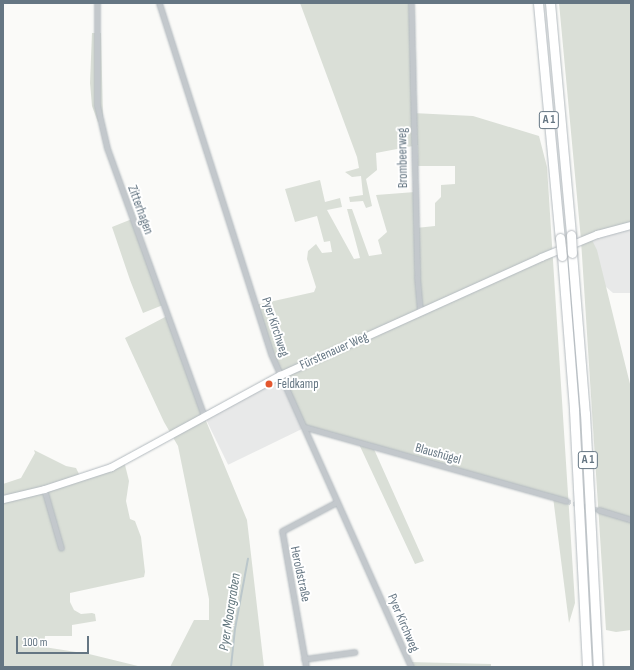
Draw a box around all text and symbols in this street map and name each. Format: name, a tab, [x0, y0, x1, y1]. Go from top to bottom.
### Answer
road number: A 1	[538, 110, 560, 130]
street label: Brombeerweg	[395, 128, 411, 188]
street label: Zitterhagen	[124, 183, 156, 237]
street label: Pyer Kirchweg	[258, 295, 292, 359]
street label: Fürstenauer Weg	[297, 329, 371, 373]
place label: Feldkamp	[277, 376, 319, 392]
marker: Feldkamp	[264, 379, 274, 389]
street label: Blaushügel	[413, 440, 463, 468]
road number: A 1	[577, 450, 599, 470]
street label: Heroldstraße	[287, 545, 313, 603]
water label: Pyer Moorgraben	[216, 572, 244, 652]
street label: Pyer Kirchweg	[384, 591, 422, 655]
scale bar	[18, 628, 91, 654]
text: 100 m	[23, 635, 48, 650]

